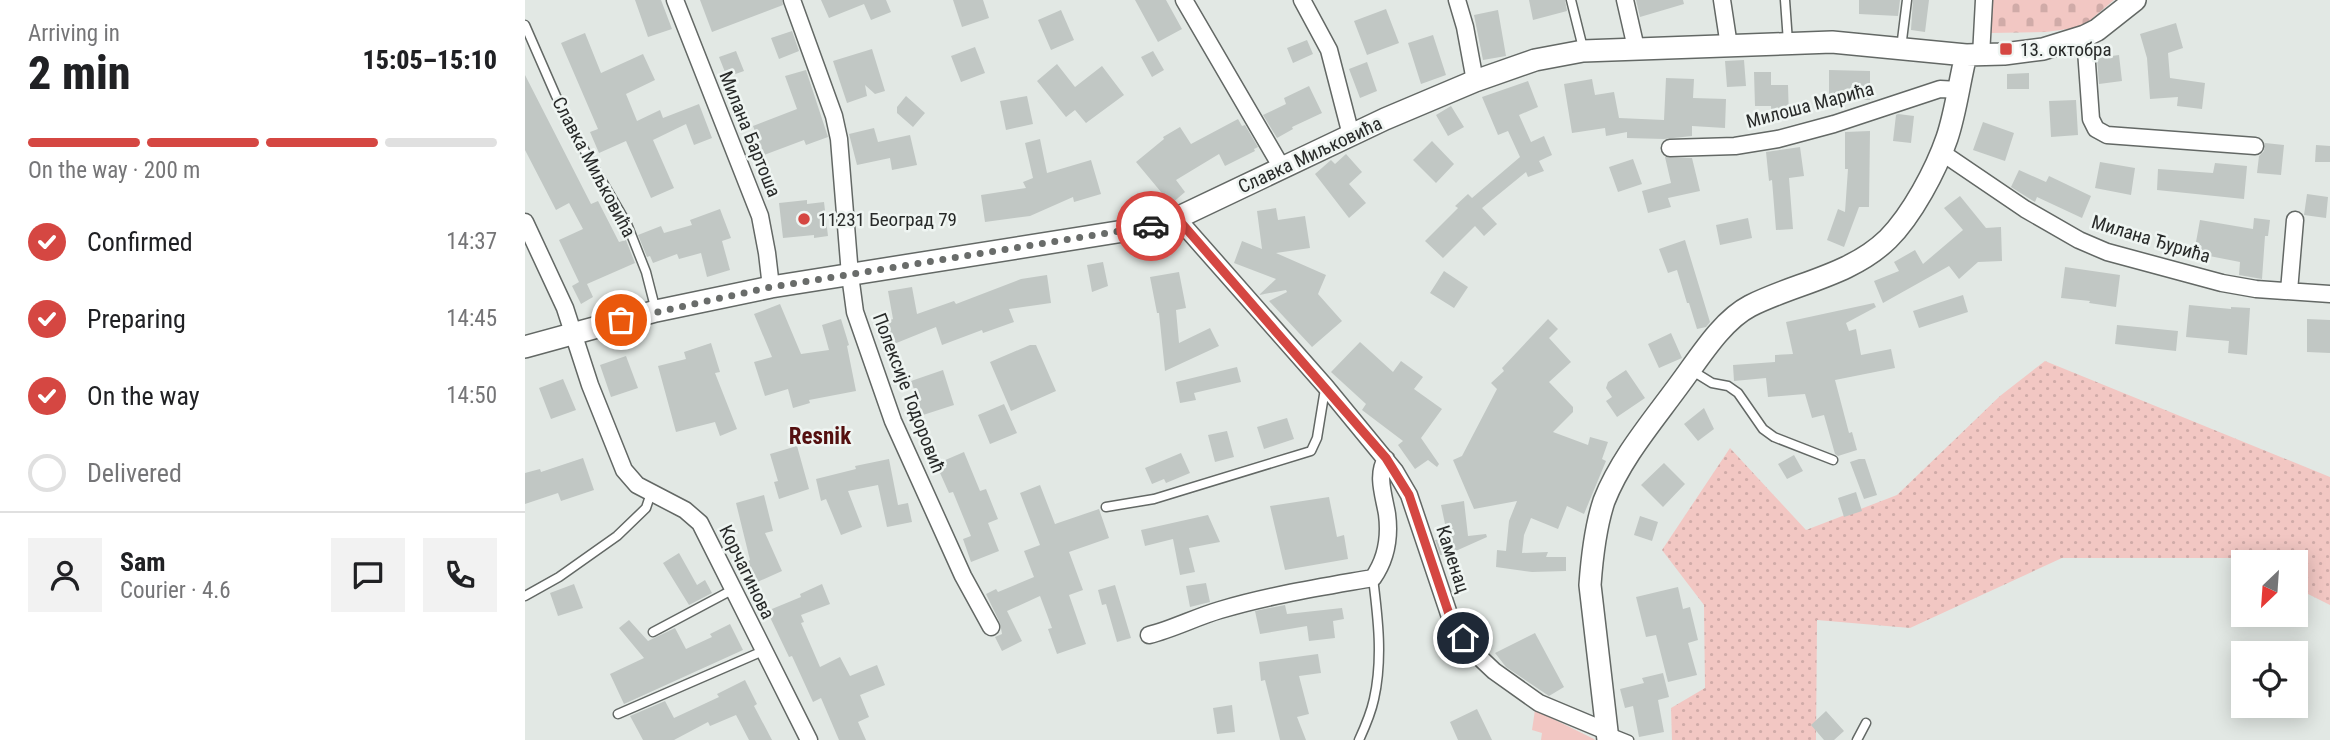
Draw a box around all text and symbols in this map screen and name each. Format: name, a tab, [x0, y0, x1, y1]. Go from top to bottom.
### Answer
text: Arriving in	[28, 20, 120, 47]
place label: 13. октобра	[2020, 38, 2112, 61]
marker: 13. октобра	[1998, 41, 2014, 57]
text: 15:05–15:10	[363, 45, 497, 75]
text: 2 min	[28, 46, 131, 100]
street label: Милана Бартоша	[714, 68, 786, 200]
street label: Милоша Марића	[1744, 77, 1876, 133]
street label: Славка Миљковића	[547, 93, 641, 241]
street label: Славка Миљковића	[1234, 112, 1386, 198]
text: On the way · 200 m	[28, 157, 200, 184]
courier	[1116, 191, 1186, 261]
icon: car	[1132, 207, 1170, 245]
place label: 11231 Београд 79	[818, 208, 957, 231]
street label: Милана Ђурића	[2089, 210, 2213, 268]
marker: 11231 Београд 79	[796, 211, 812, 227]
icon: check	[28, 223, 66, 261]
text: Confirmed	[87, 227, 193, 257]
text: 14:37	[446, 228, 497, 255]
pin	[591, 290, 651, 350]
icon: check	[28, 300, 66, 338]
icon: bag	[602, 301, 640, 339]
text: Preparing	[87, 304, 186, 334]
text: 14:45	[446, 305, 497, 332]
street label: Полексије Тодоровић	[868, 310, 950, 476]
icon: check	[28, 377, 66, 415]
text: On the way	[87, 381, 200, 411]
text: 14:50	[446, 382, 497, 409]
district label: Resnik	[789, 423, 852, 450]
text: Delivered	[87, 458, 182, 488]
street label: Корчагинова	[714, 521, 780, 623]
street label: Каменац	[1431, 522, 1475, 596]
button: person	[28, 538, 102, 612]
button: chat	[331, 538, 405, 612]
button: phone	[423, 538, 497, 612]
text: Sam	[120, 547, 166, 577]
north arrow	[2231, 550, 2308, 626]
map controls	[2231, 550, 2308, 718]
text: Courier · 4.6	[120, 577, 231, 604]
pin	[1433, 608, 1493, 668]
icon: home	[1444, 619, 1482, 657]
button: locate	[2231, 641, 2308, 718]

